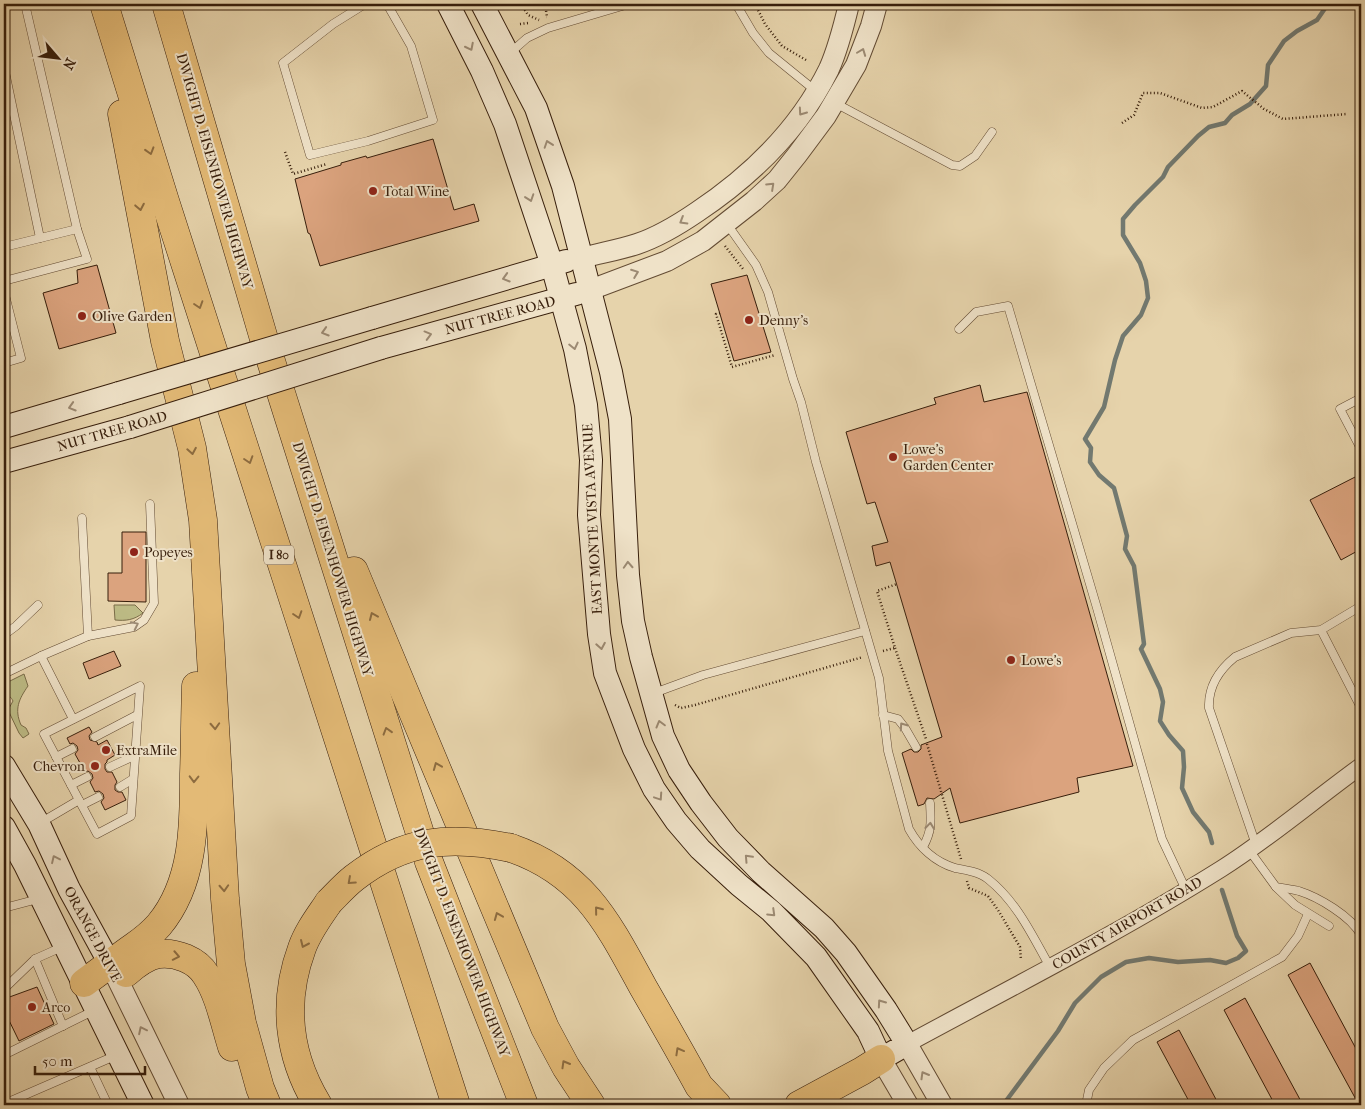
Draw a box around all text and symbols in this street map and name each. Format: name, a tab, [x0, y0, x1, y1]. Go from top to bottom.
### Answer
north arrow	[32, 32, 82, 82]
one-way arrow	[464, 42, 474, 51]
one-way arrow	[855, 48, 866, 57]
street label: DWIGHT D. EISENHOWER HIGHWAY	[173, 51, 257, 291]
text: N	[59, 55, 79, 73]
one-way arrow	[799, 106, 808, 115]
one-way arrow	[544, 140, 554, 149]
one-way arrow	[144, 146, 154, 154]
place label: Total Wine	[383, 183, 449, 200]
one-way arrow	[765, 183, 774, 192]
marker: Total Wine	[367, 185, 379, 197]
one-way arrow	[524, 193, 534, 202]
one-way arrow	[134, 202, 144, 211]
one-way arrow	[680, 214, 689, 224]
one-way arrow	[631, 269, 639, 279]
one-way arrow	[502, 273, 510, 283]
street label: NUT TREE ROAD	[443, 292, 558, 338]
one-way arrow	[193, 301, 203, 309]
place label: Olive Garden	[92, 308, 172, 325]
marker: Olive Garden	[76, 310, 88, 322]
place label: Denny's	[759, 312, 808, 329]
marker: Denny's	[743, 314, 755, 326]
one-way arrow	[321, 327, 329, 337]
one-way arrow	[424, 331, 432, 341]
one-way arrow	[568, 341, 579, 350]
one-way arrow	[68, 402, 76, 412]
street label: NUT TREE ROAD	[55, 408, 169, 455]
street label: EAST MONTE VISTA AVENUE	[579, 423, 606, 615]
street label: DWIGHT D. EISENHOWER HIGHWAY	[289, 440, 377, 679]
place label: Lowe's Garden Center	[903, 441, 993, 474]
one-way arrow	[187, 447, 197, 455]
marker: Lowe's Garden Center	[887, 451, 899, 463]
one-way arrow	[243, 456, 253, 464]
place label: Popeyes	[144, 544, 193, 561]
marker: Popeyes	[128, 546, 140, 558]
road number: I 80	[264, 546, 294, 564]
one-way arrow	[622, 561, 633, 569]
one-way arrow	[293, 610, 303, 619]
one-way arrow	[368, 613, 378, 621]
one-way arrow	[129, 621, 138, 631]
one-way arrow	[595, 642, 605, 651]
place label: Lowe's	[1021, 652, 1061, 669]
marker: Lowe's	[1005, 654, 1017, 666]
one-way arrow	[655, 719, 666, 728]
one-way arrow	[209, 722, 220, 730]
one-way arrow	[900, 722, 909, 732]
one-way arrow	[383, 727, 393, 735]
place label: ExtraMile	[116, 742, 177, 759]
marker: ExtraMile	[100, 744, 112, 756]
place label: Chevron	[33, 758, 85, 775]
marker: Chevron	[89, 760, 101, 772]
one-way arrow	[432, 762, 443, 771]
one-way arrow	[189, 775, 199, 783]
one-way arrow	[653, 791, 662, 800]
one-way arrow	[924, 821, 935, 829]
street label: DWIGHT D. EISENHOWER HIGHWAY	[410, 825, 513, 1060]
one-way arrow	[51, 855, 61, 864]
one-way arrow	[745, 855, 754, 864]
street label: COUNTY AIRPORT ROAD	[1049, 873, 1206, 973]
one-way arrow	[347, 876, 356, 885]
street label: ORANGE DRIVE	[60, 883, 125, 985]
one-way arrow	[219, 885, 230, 893]
one-way arrow	[595, 907, 604, 916]
one-way arrow	[766, 907, 775, 916]
one-way arrow	[493, 913, 503, 921]
one-way arrow	[300, 939, 311, 948]
one-way arrow	[171, 951, 180, 961]
place label: Arco	[41, 999, 70, 1016]
one-way arrow	[878, 999, 887, 1009]
marker: Arco	[26, 1001, 38, 1013]
one-way arrow	[138, 1026, 148, 1035]
scale bar	[35, 1044, 145, 1076]
one-way arrow	[676, 1047, 686, 1056]
text: 50 m	[42, 1052, 73, 1070]
one-way arrow	[561, 1061, 571, 1070]
one-way arrow	[921, 1071, 931, 1080]

